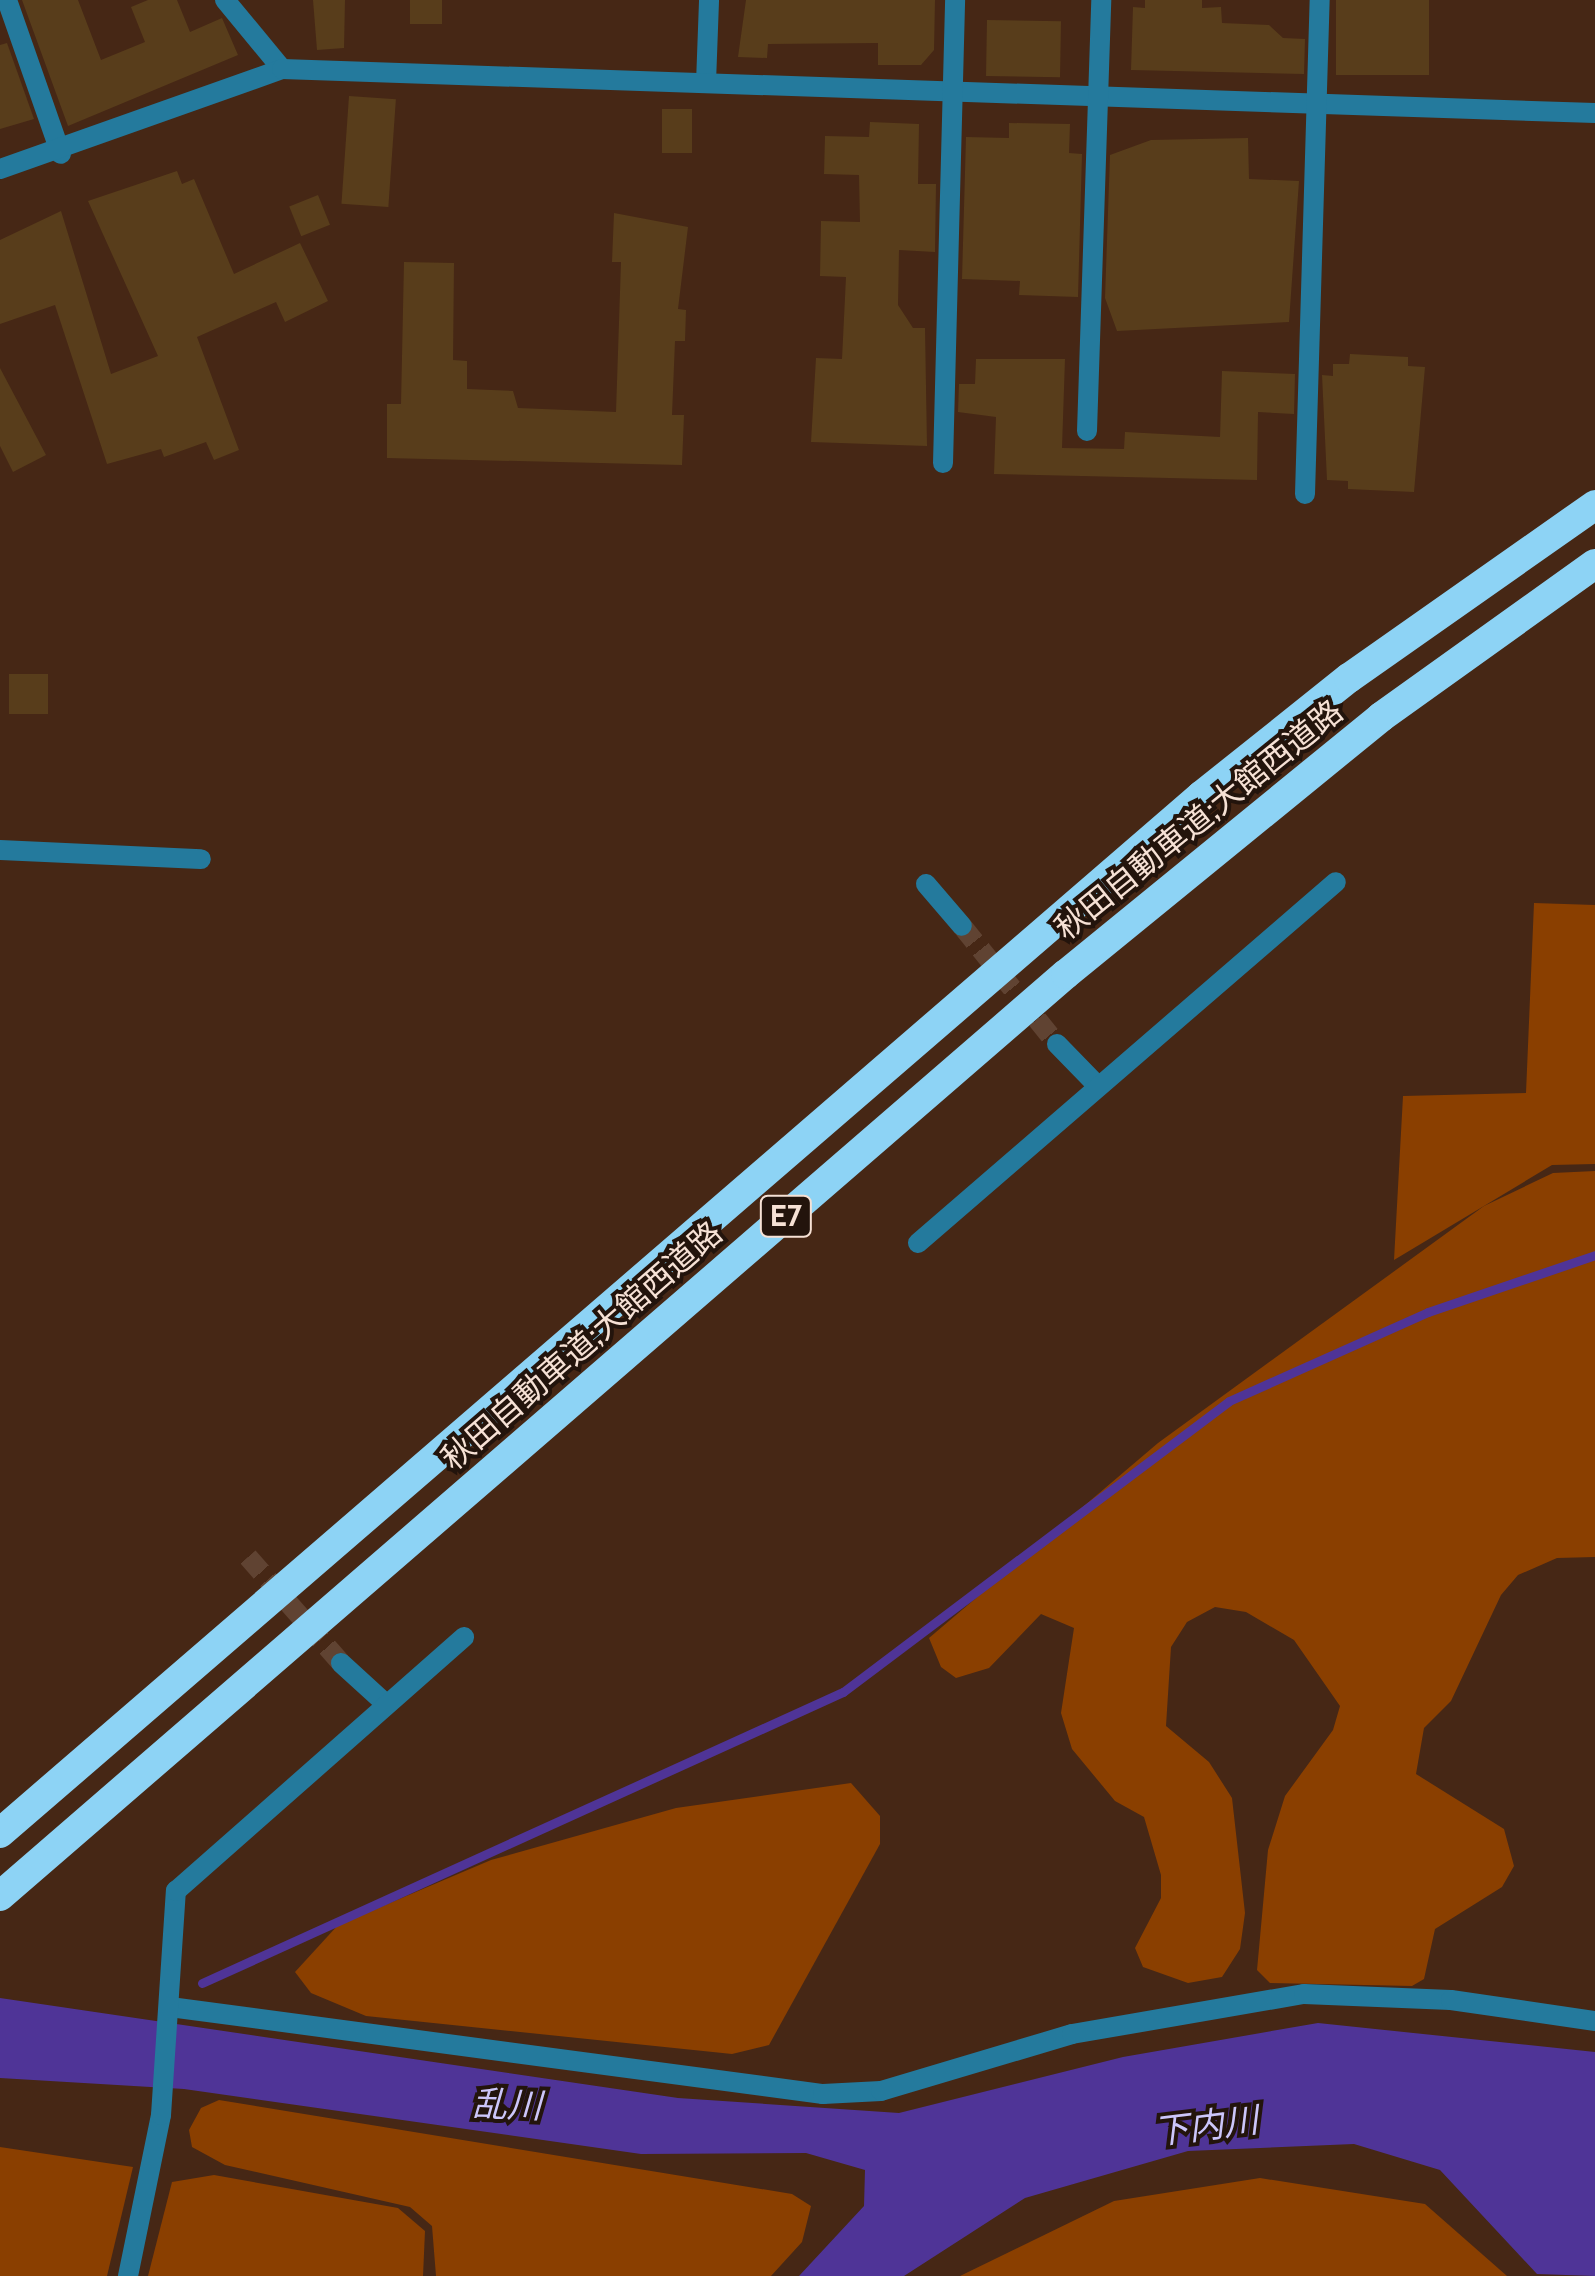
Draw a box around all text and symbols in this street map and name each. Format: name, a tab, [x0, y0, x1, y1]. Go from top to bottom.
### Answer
street label: 秋田自動車道;大館西道路	[1047, 692, 1351, 948]
road number: E7	[758, 1191, 814, 1241]
street label: 秋田自動車道;大館西道路	[434, 1214, 730, 1478]
water label: 乱川	[471, 2083, 543, 2127]
water label: 下内川	[1151, 2099, 1261, 2153]

